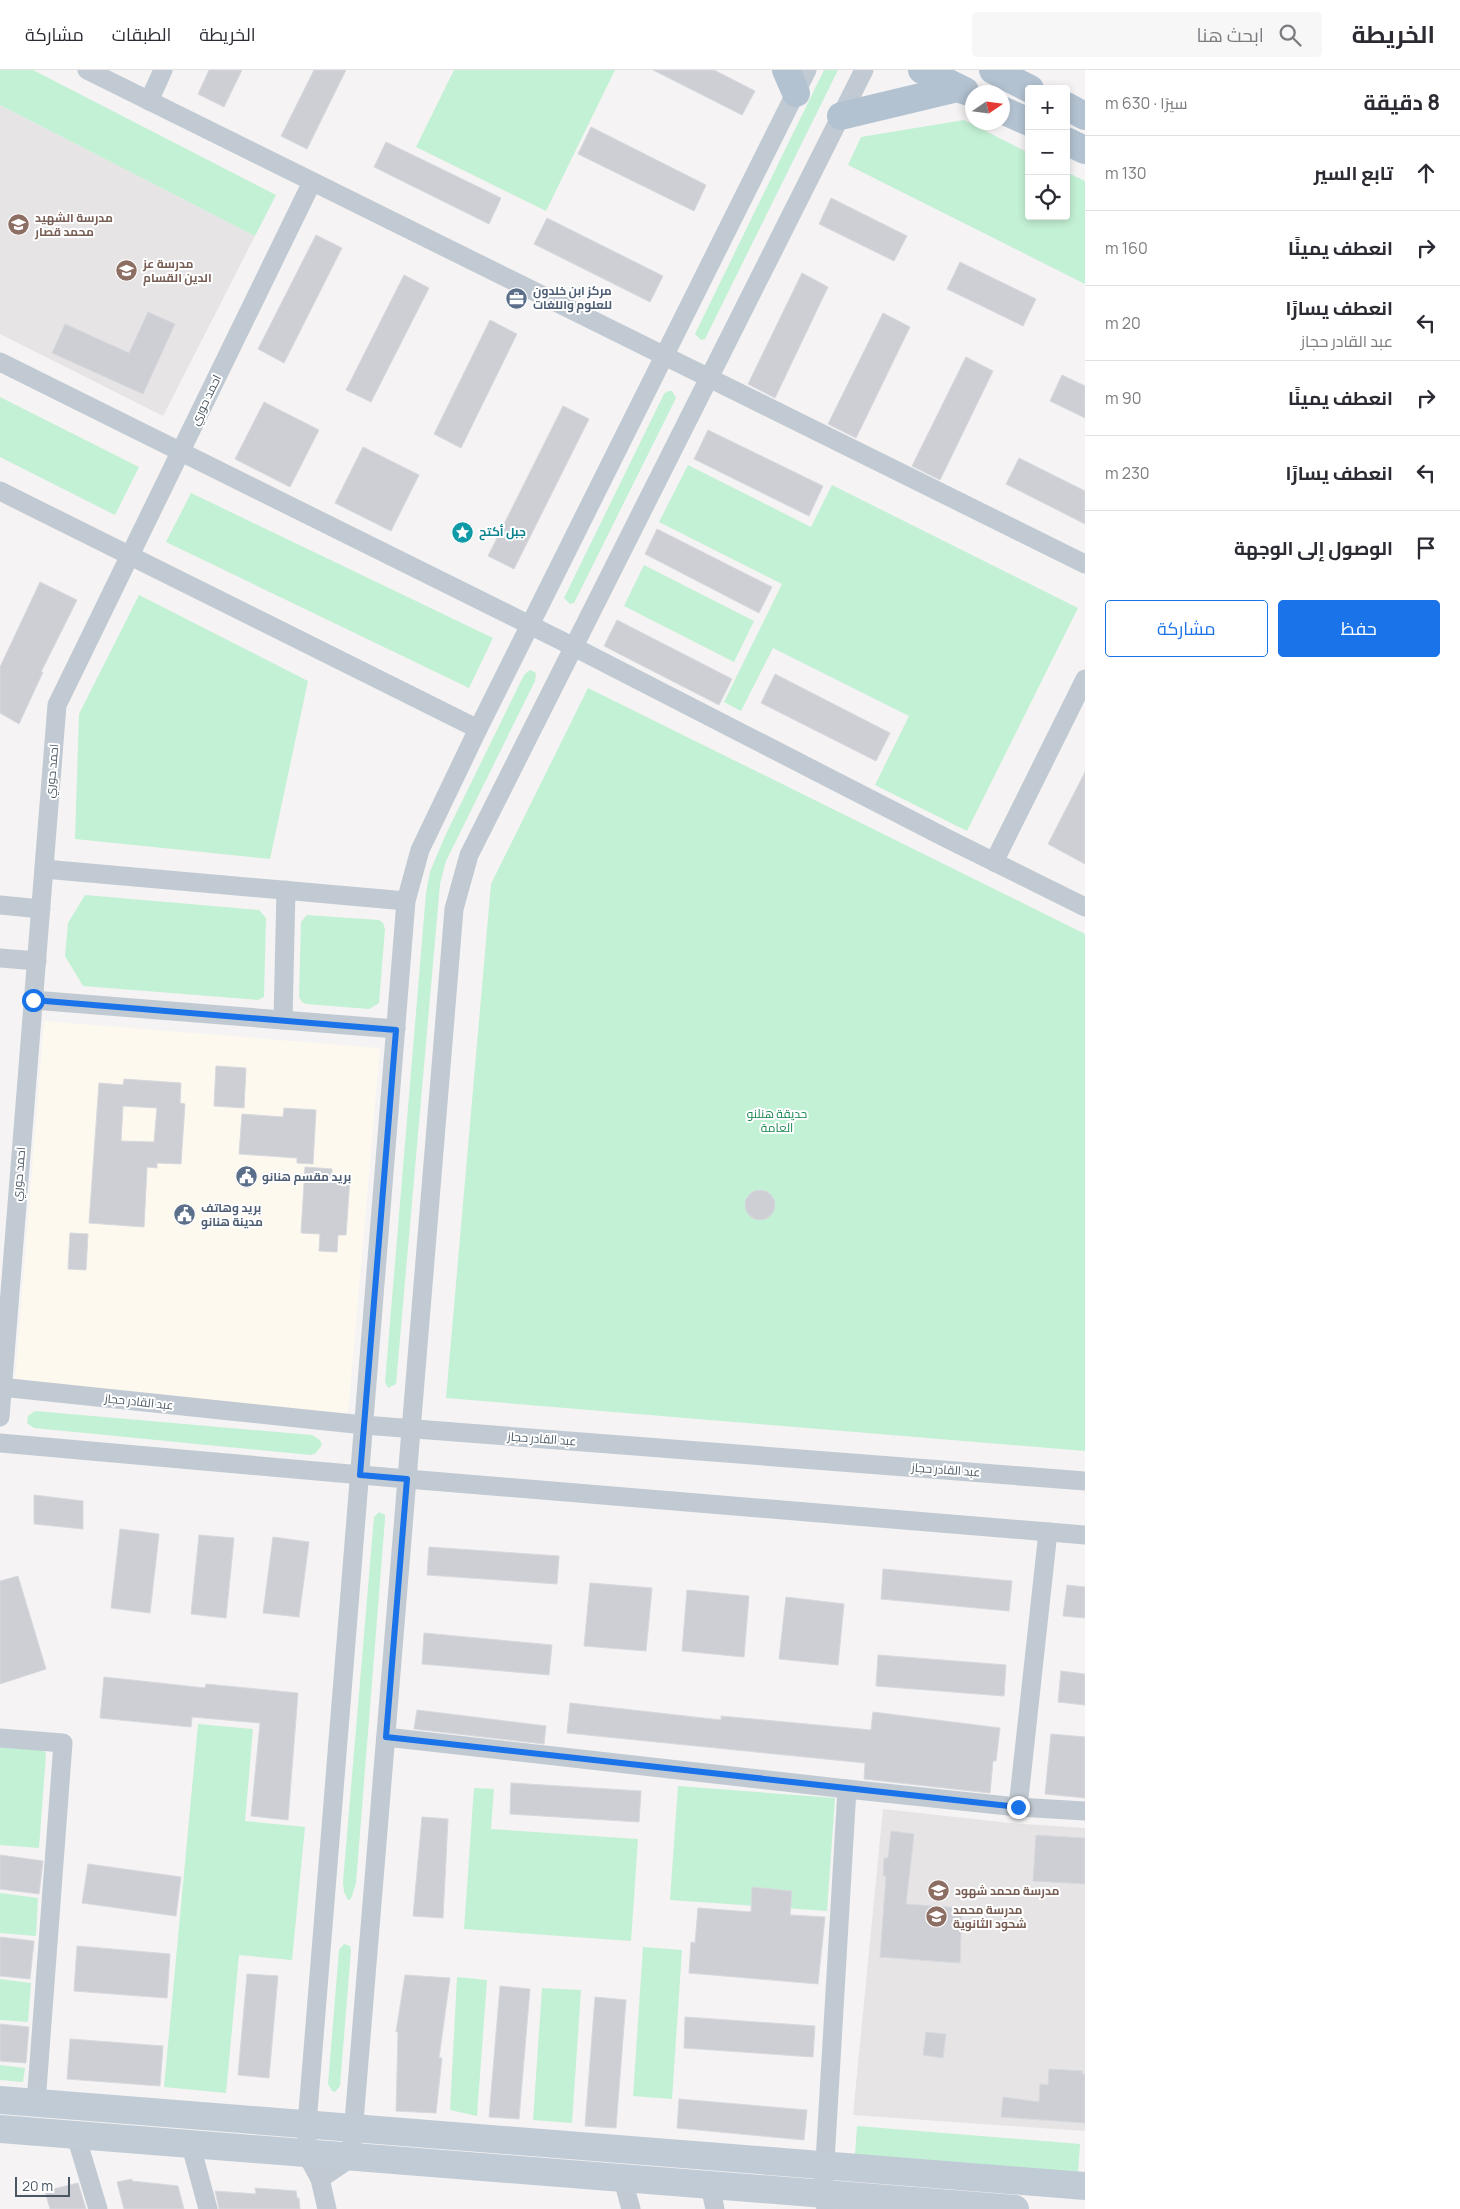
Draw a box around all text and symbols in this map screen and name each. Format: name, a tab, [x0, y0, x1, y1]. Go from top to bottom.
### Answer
search box	[972, 12, 1322, 57]
text: الخريطة	[1352, 17, 1435, 50]
icon: search	[1276, 21, 1304, 49]
text: مشاركة	[25, 22, 84, 46]
text: الطبقات	[112, 22, 171, 46]
text: الخريطة	[199, 22, 256, 46]
text: ابحث هنا	[1197, 22, 1264, 48]
north arrow	[965, 85, 1010, 130]
map controls	[1025, 85, 1070, 220]
button: +	[1025, 85, 1070, 130]
text: 8 دقيقة	[1364, 88, 1440, 116]
text: سيرًا · 630 m	[1105, 92, 1187, 114]
button: −	[1025, 130, 1070, 175]
icon: ahead	[1412, 159, 1440, 187]
text: تابع السير	[1314, 160, 1393, 186]
text: 130 m	[1105, 162, 1147, 184]
button: locate	[1025, 175, 1070, 220]
place label: مدرسة الشهيد محمد قصار	[34, 209, 113, 240]
school or university icon: مدرسة الشهيد محمد قصار	[7, 213, 31, 237]
icon: right	[1412, 234, 1440, 262]
text: انعطف يمينًا	[1288, 235, 1393, 261]
text: 160 m	[1105, 237, 1148, 259]
place label: مدرسة عز الدين القسام	[142, 255, 212, 286]
school or university icon: مدرسة عز الدين القسام	[115, 259, 139, 283]
place label: مركز ابن خلدون للعلوم واللغات	[533, 282, 612, 313]
office icon: مركز ابن خلدون للعلوم واللغات	[505, 286, 529, 310]
text: انعطف يسارًا	[1286, 295, 1393, 321]
icon: left	[1412, 309, 1440, 337]
text: 20 m	[1105, 312, 1141, 334]
text: عبد القادر حجاز	[1301, 330, 1393, 352]
street label: احمد حوري	[186, 372, 227, 429]
icon: right	[1412, 384, 1440, 412]
text: انعطف يمينًا	[1288, 385, 1393, 411]
text: 90 m	[1105, 387, 1141, 409]
icon: left	[1412, 459, 1440, 487]
text: انعطف يسارًا	[1286, 460, 1393, 486]
text: 230 m	[1105, 462, 1150, 484]
place icon: جبل أكتح	[451, 520, 475, 544]
place label: جبل أكتح	[479, 523, 526, 541]
icon: arrive	[1412, 534, 1440, 562]
text: الوصول إلى الوجهة	[1234, 535, 1393, 561]
button: مشاركة	[1105, 600, 1268, 657]
button: حفظ	[1278, 600, 1440, 657]
street label: احمد حوري	[41, 743, 64, 799]
route start	[22, 989, 45, 1012]
park label: حديقة هنلنو العامة	[747, 1105, 807, 1136]
street label: احمد حوري	[8, 1146, 31, 1202]
public building icon: بريد مقسم هنانو	[234, 1165, 258, 1189]
place label: بريد مقسم هنانو	[262, 1168, 351, 1185]
place label: بريد وهاتف مدينة هنانو	[201, 1199, 263, 1230]
public building icon: بريد وهاتف مدينة هنانو	[173, 1203, 197, 1227]
street label: عبد القادر حجاز	[103, 1389, 174, 1414]
street label: عبد القادر حجاز	[506, 1428, 577, 1449]
street label: عبد القادر حجاز	[910, 1459, 981, 1480]
route end	[1007, 1796, 1030, 1819]
school or university icon: مدرسة محمد شهود	[927, 1879, 951, 1903]
place label: مدرسة محمد شهود	[955, 1882, 1060, 1899]
place label: مدرسة محمد شحود الثانوية	[953, 1901, 1027, 1932]
school or university icon: مدرسة محمد شحود الثانوية	[925, 1905, 949, 1929]
scale bar	[15, 2174, 70, 2197]
text: 20 m	[22, 2176, 53, 2195]

